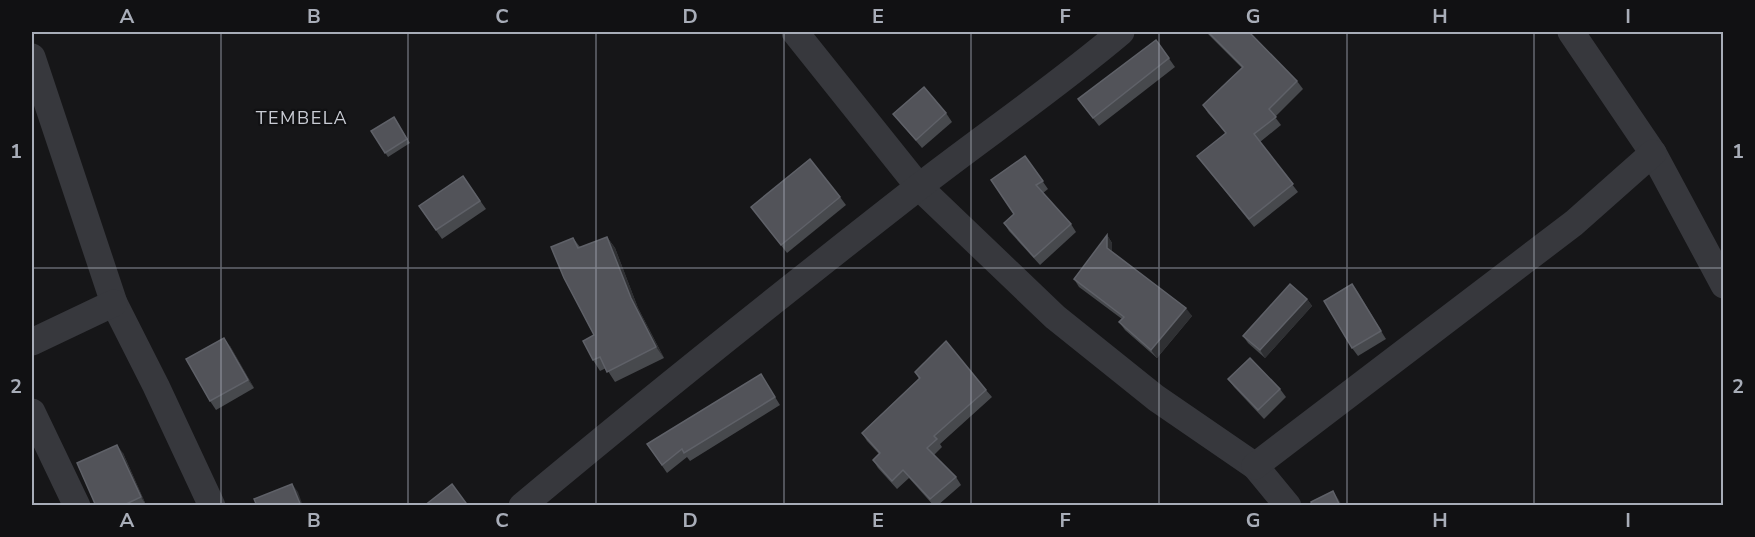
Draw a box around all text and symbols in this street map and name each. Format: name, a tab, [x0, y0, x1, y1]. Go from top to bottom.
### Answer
text: A	[120, 3, 135, 30]
text: B	[307, 3, 321, 30]
text: C	[495, 3, 509, 30]
text: D	[682, 3, 698, 30]
text: E	[872, 3, 884, 30]
text: F	[1059, 3, 1071, 30]
text: G	[1246, 3, 1260, 30]
text: H	[1432, 3, 1448, 30]
text: I	[1625, 3, 1631, 30]
district label: TEMBELA	[256, 106, 348, 130]
text: 1	[10, 138, 22, 165]
text: 1	[1732, 138, 1744, 165]
text: 2	[10, 373, 22, 400]
text: 2	[1732, 373, 1744, 400]
text: A	[120, 507, 135, 534]
text: B	[307, 507, 321, 534]
text: C	[495, 507, 509, 534]
text: D	[682, 507, 698, 534]
text: E	[872, 507, 884, 534]
text: F	[1059, 507, 1071, 534]
text: G	[1246, 507, 1260, 534]
text: H	[1432, 507, 1448, 534]
text: I	[1625, 507, 1631, 534]

